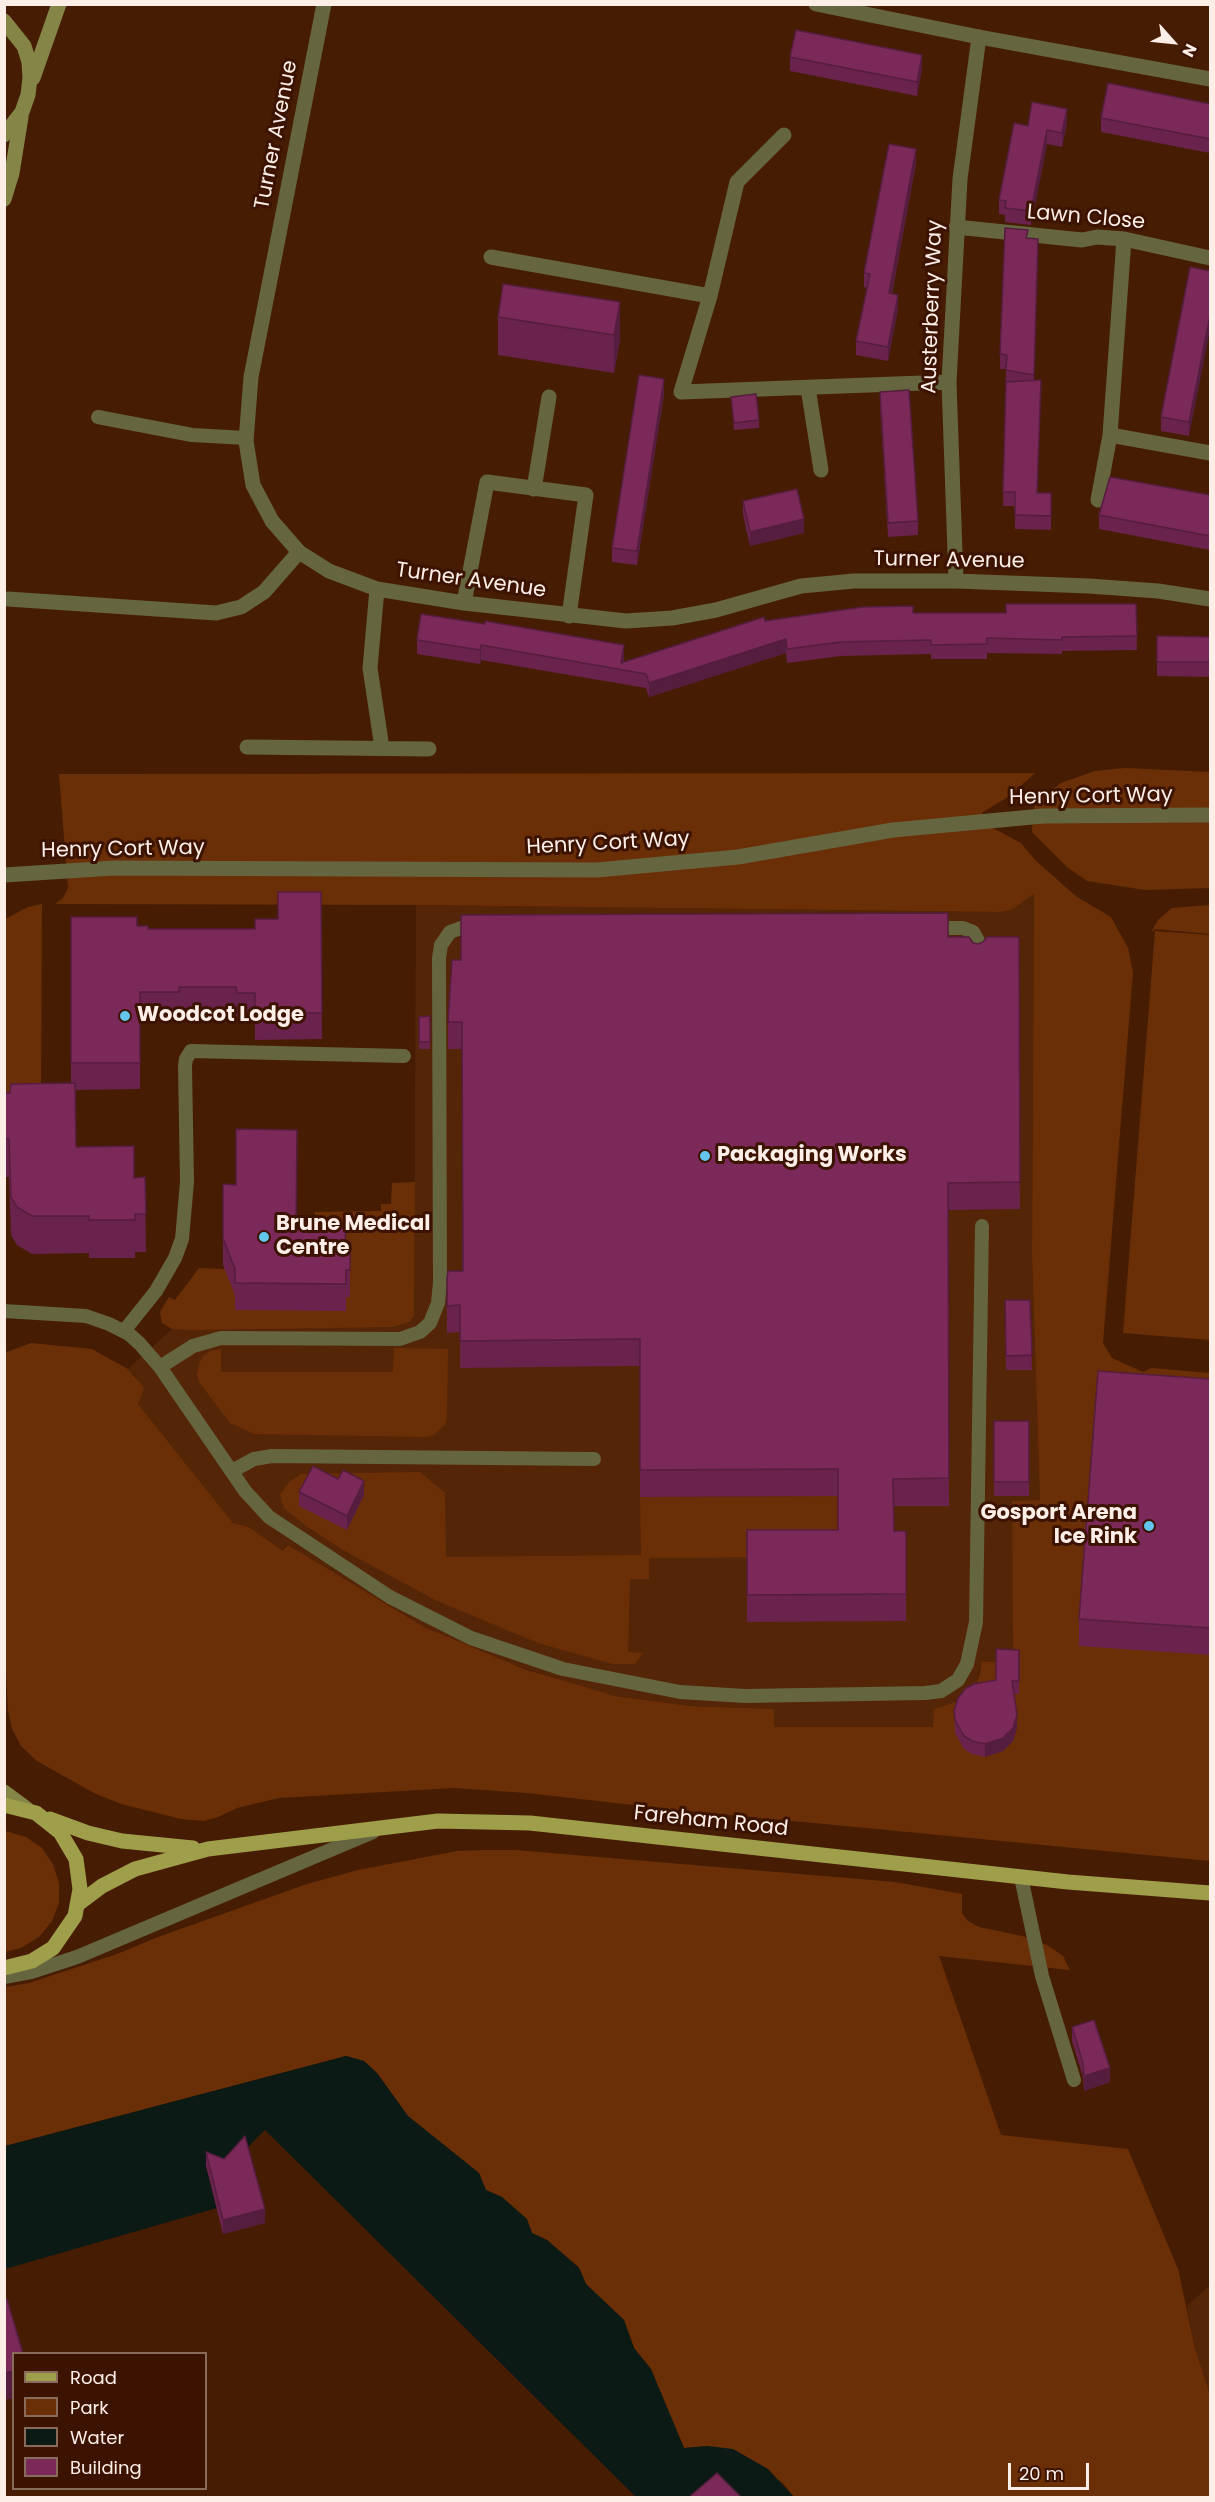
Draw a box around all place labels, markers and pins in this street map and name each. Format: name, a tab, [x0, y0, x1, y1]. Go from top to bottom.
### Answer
place label: Woodcot Lodge	[137, 1003, 304, 1029]
marker: Woodcot Lodge	[118, 1009, 132, 1023]
place label: Packaging Works	[717, 1143, 907, 1169]
marker: Packaging Works	[698, 1149, 712, 1163]
place label: Brune Medical Centre	[276, 1212, 430, 1262]
marker: Brune Medical Centre	[257, 1230, 271, 1244]
place label: Gosport Arena Ice Rink	[980, 1501, 1137, 1551]
marker: Gosport Arena Ice Rink	[1142, 1519, 1156, 1533]

